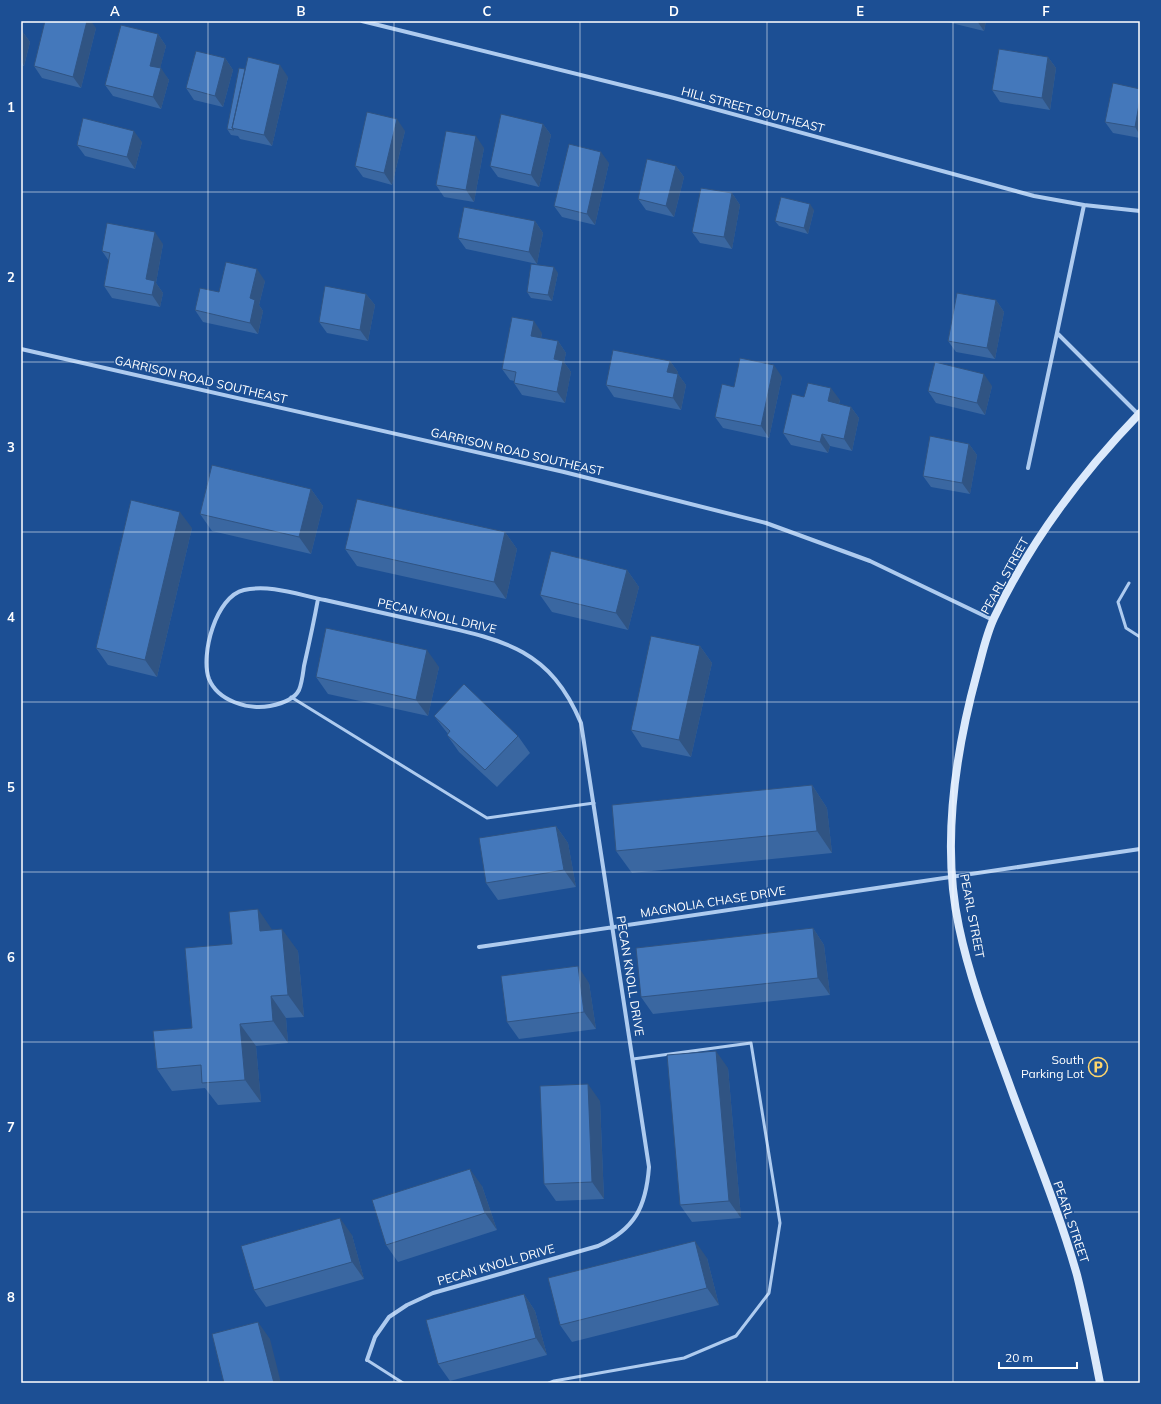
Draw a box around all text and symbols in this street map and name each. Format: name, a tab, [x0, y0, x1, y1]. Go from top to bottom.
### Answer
text: A	[110, 3, 120, 19]
text: B	[297, 3, 306, 19]
text: C	[483, 3, 492, 19]
text: D	[669, 3, 679, 19]
text: E	[856, 3, 864, 19]
text: F	[1042, 3, 1050, 19]
street label: HILL STREET SOUTHEAST	[680, 83, 827, 136]
text: 1	[7, 99, 15, 115]
text: 2	[7, 269, 15, 285]
street label: GARRISON ROAD SOUTHEAST	[113, 352, 290, 407]
street label: GARRISON ROAD SOUTHEAST	[429, 424, 606, 479]
text: 3	[7, 439, 15, 455]
street label: PEARL STREET	[977, 534, 1032, 617]
street label: PECAN KNOLL DRIVE	[376, 595, 498, 636]
text: 4	[7, 609, 15, 625]
text: 5	[7, 779, 15, 795]
street label: PEARL STREET	[957, 872, 988, 960]
street label: MAGNOLIA CHASE DRIVE	[639, 883, 787, 920]
street label: PECAN KNOLL DRIVE	[614, 915, 647, 1037]
text: 6	[7, 949, 15, 965]
place label: South Parking Lot	[1021, 1052, 1084, 1081]
parking icon: South Parking Lot	[1087, 1056, 1109, 1078]
text: 7	[7, 1119, 15, 1135]
street label: PEARL STREET	[1050, 1179, 1093, 1265]
street label: PECAN KNOLL DRIVE	[435, 1241, 556, 1288]
text: 8	[7, 1289, 15, 1305]
scale bar	[999, 1344, 1077, 1370]
text: 20 m	[1005, 1350, 1033, 1365]

